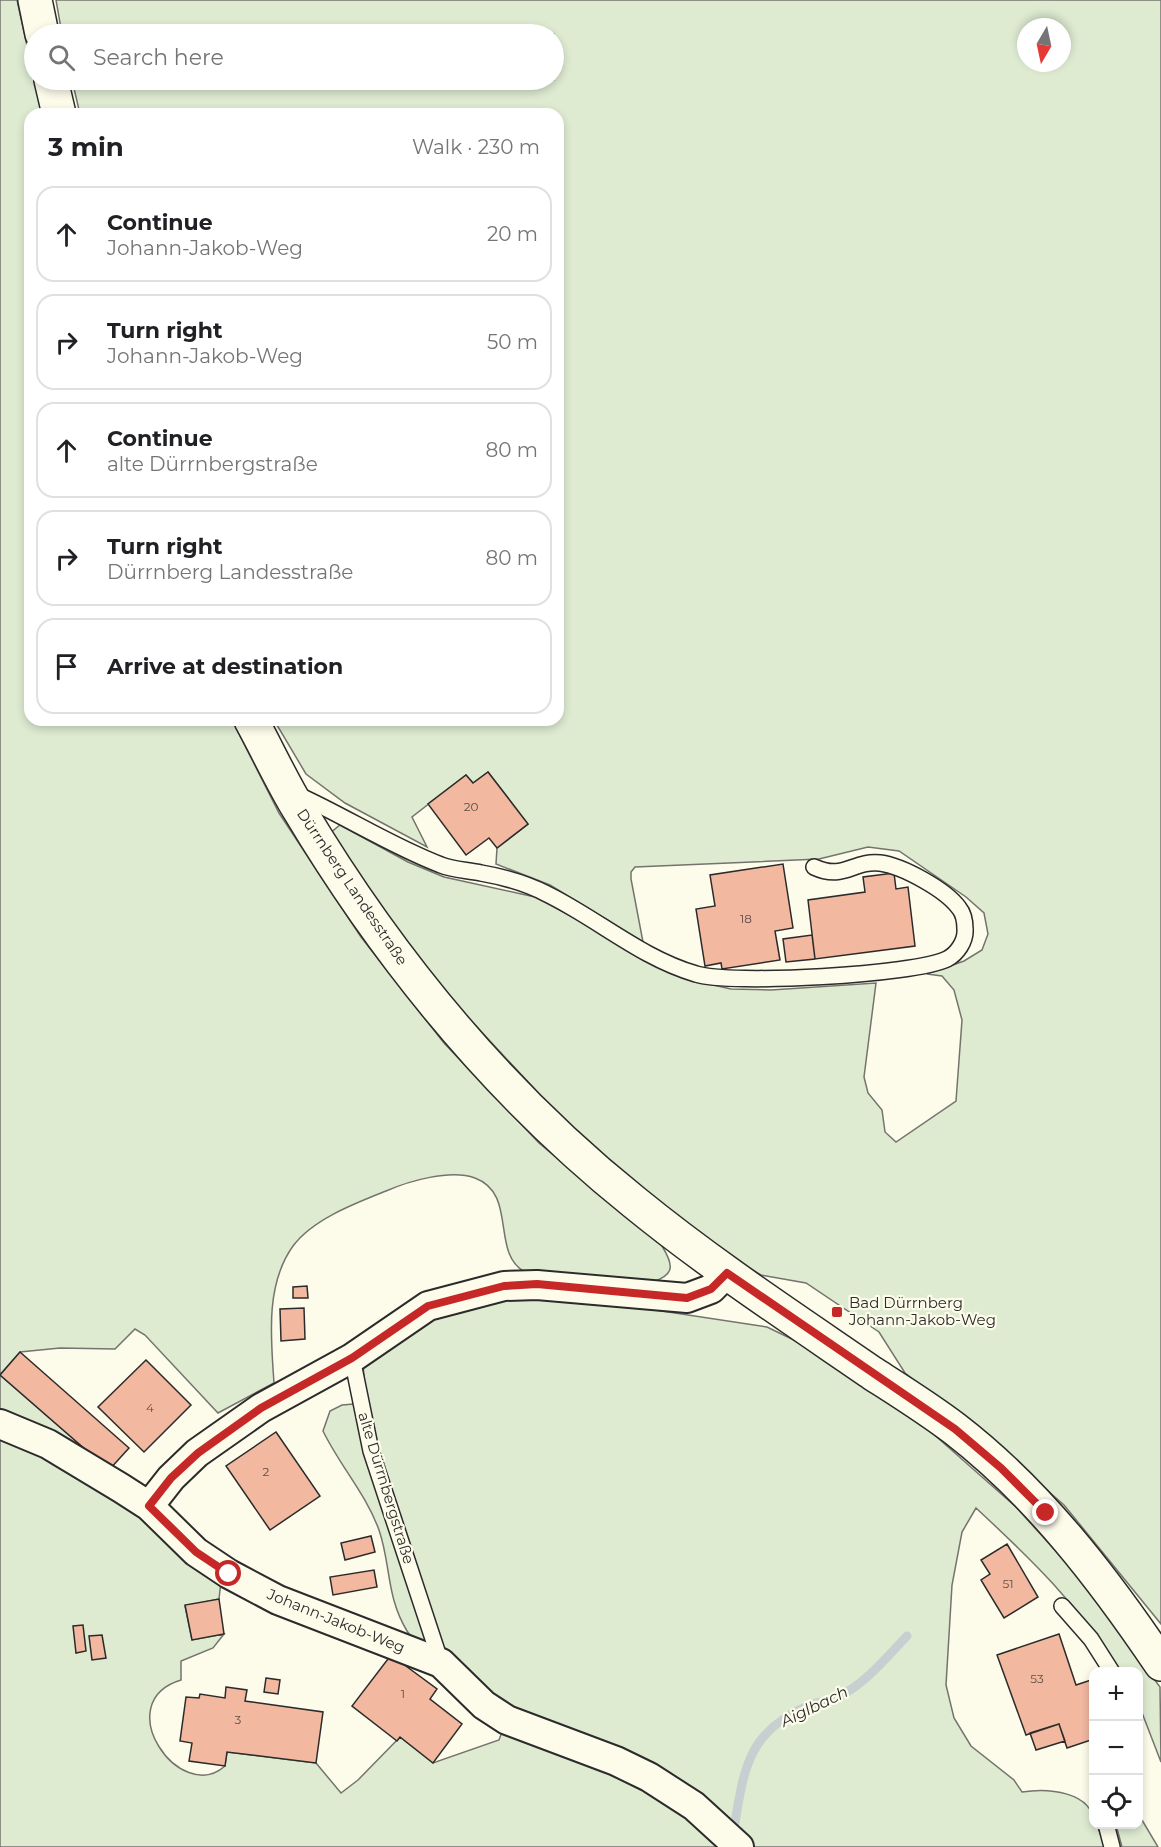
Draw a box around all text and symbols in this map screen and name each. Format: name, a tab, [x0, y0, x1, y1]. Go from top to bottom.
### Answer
north arrow	[1017, 18, 1071, 72]
search box	[24, 24, 564, 90]
icon: search	[45, 41, 78, 74]
text: Search here	[93, 44, 224, 71]
text: 3 min	[48, 131, 124, 163]
text: Walk · 230 m	[412, 135, 540, 159]
text: Continue	[107, 209, 213, 236]
icon: ahead	[50, 218, 83, 251]
text: 20 m	[487, 222, 538, 246]
text: Johann-Jakob-Weg	[107, 236, 303, 260]
text: Turn right	[107, 317, 222, 344]
icon: right	[50, 326, 83, 359]
text: 50 m	[487, 330, 538, 354]
text: Johann-Jakob-Weg	[107, 344, 303, 368]
text: Continue	[107, 425, 213, 452]
icon: ahead	[50, 434, 83, 467]
text: 80 m	[486, 438, 538, 462]
text: alte Dürrnbergstraße	[107, 452, 318, 476]
text: Turn right	[107, 533, 222, 560]
icon: right	[50, 542, 83, 575]
text: 80 m	[486, 546, 538, 570]
text: Dürrnberg Landesstraße	[107, 560, 353, 584]
icon: arrive	[50, 650, 83, 683]
text: Arrive at destination	[107, 653, 343, 680]
house number: 20	[464, 799, 478, 814]
street label: Dürrnberg Landesstraße	[293, 805, 412, 969]
house number: 18	[740, 911, 752, 926]
place label: Bad Dürrnberg Johann-Jakob-Weg	[848, 1293, 996, 1329]
marker: Bad Dürrnberg Johann-Jakob-Weg	[830, 1305, 844, 1319]
house number: 4	[146, 1400, 154, 1415]
street label: alte Dürrnbergstraße	[354, 1410, 419, 1566]
house number: 2	[263, 1464, 270, 1479]
route end	[1032, 1499, 1058, 1525]
route start	[215, 1560, 241, 1586]
house number: 51	[1002, 1576, 1014, 1591]
street label: Johann-Jakob-Weg	[264, 1584, 408, 1657]
map controls	[1089, 1667, 1143, 1829]
button: +	[1089, 1667, 1143, 1721]
house number: 53	[1030, 1671, 1044, 1686]
water label: Aiglbach	[777, 1682, 851, 1731]
house number: 1	[401, 1686, 405, 1701]
house number: 3	[235, 1712, 242, 1727]
button: −	[1089, 1721, 1143, 1775]
button: locate	[1089, 1775, 1143, 1829]

